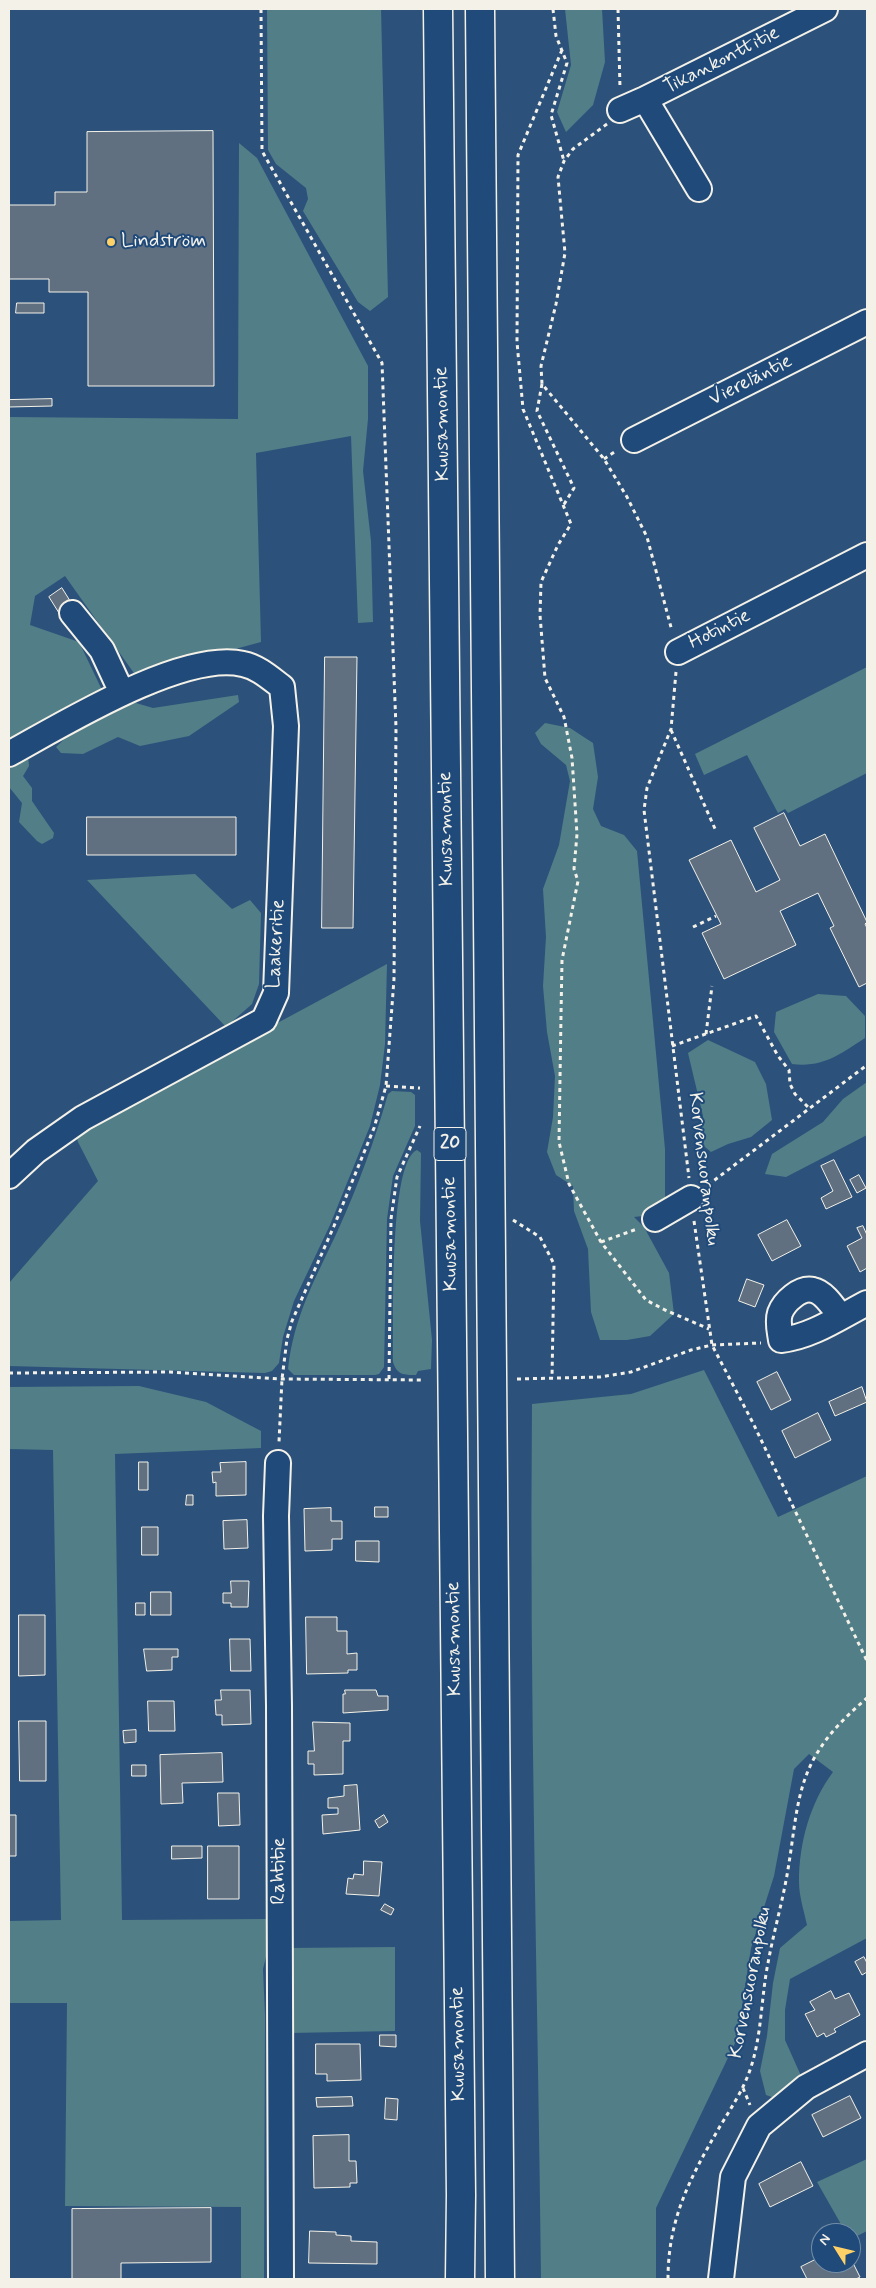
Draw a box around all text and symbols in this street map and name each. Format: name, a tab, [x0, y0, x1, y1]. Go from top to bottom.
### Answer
street label: Tikankonttitie	[660, 22, 784, 100]
place label: Lindström	[121, 230, 206, 254]
marker: Lindström	[105, 236, 117, 248]
street label: Viereläntie	[705, 350, 797, 412]
street label: Kuusamontie	[430, 366, 456, 482]
street label: Hotintie	[685, 604, 755, 656]
street label: Kuusamontie	[434, 771, 460, 887]
street label: Laakeritie	[263, 899, 291, 989]
street label: Korvensuoranpolku	[682, 1091, 724, 1247]
road number: 20	[434, 1128, 466, 1160]
street label: Kuusamontie	[438, 1176, 464, 1292]
street label: Kuusamontie	[442, 1581, 468, 1697]
street label: Rahtitie	[268, 1837, 292, 1905]
street label: Korvensuoranpolku	[725, 1905, 777, 2061]
street label: Kuusamontie	[446, 1986, 472, 2102]
north arrow	[811, 2223, 861, 2273]
text: N	[815, 2231, 835, 2249]

